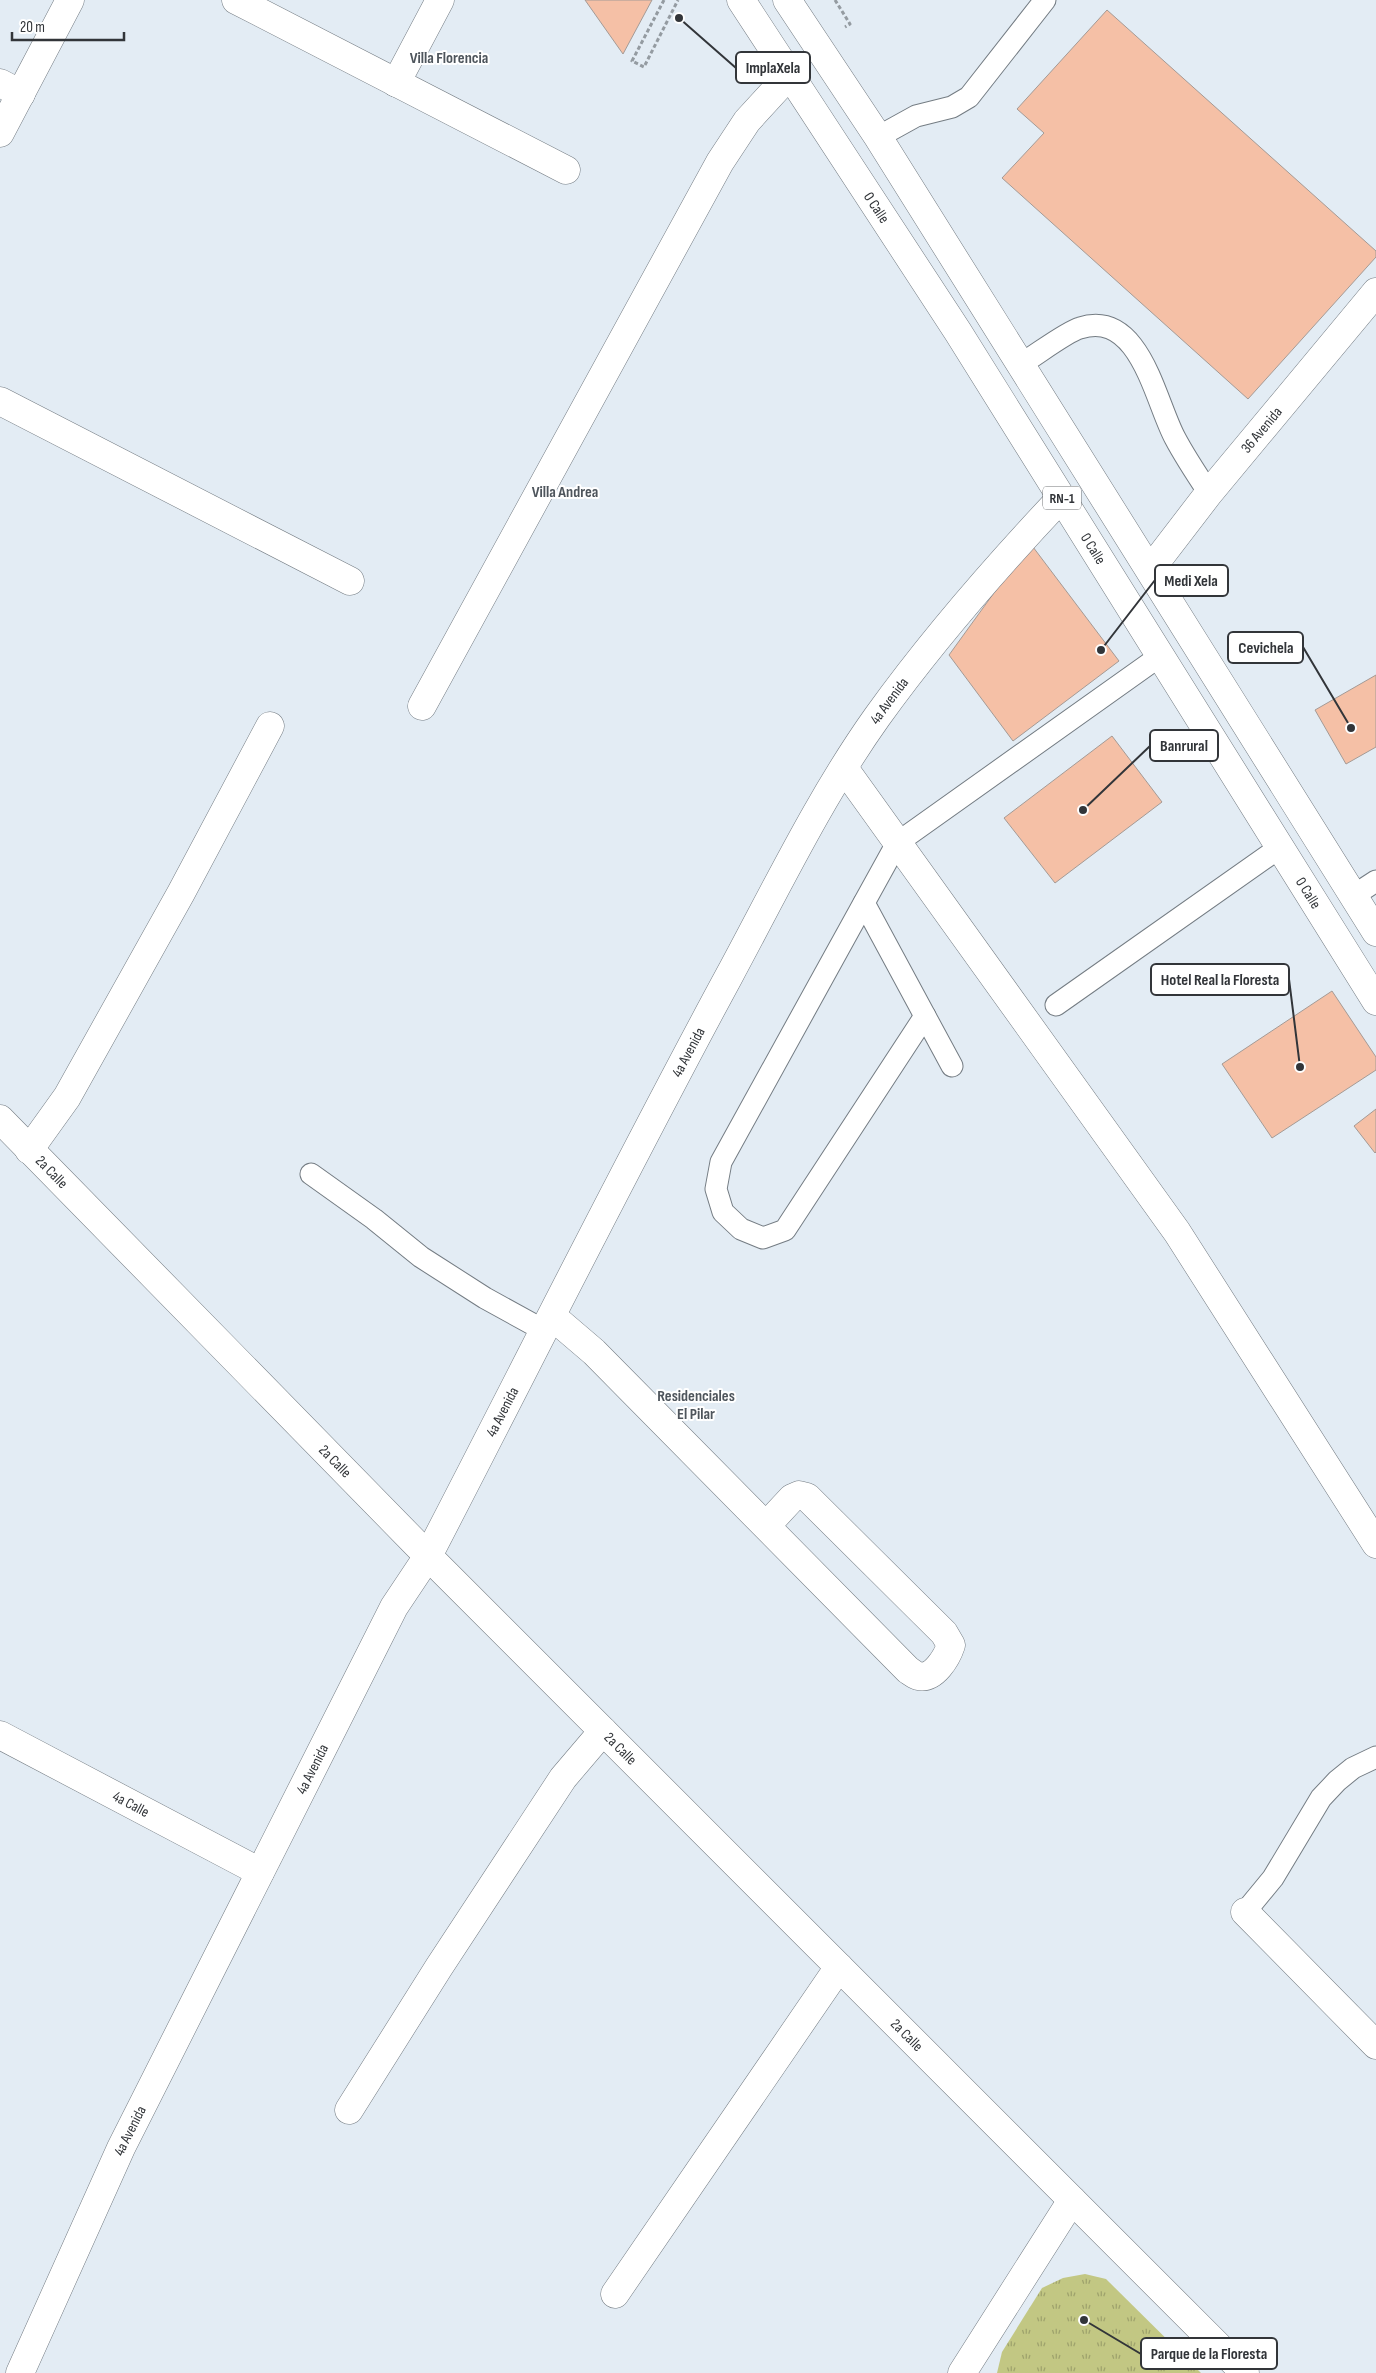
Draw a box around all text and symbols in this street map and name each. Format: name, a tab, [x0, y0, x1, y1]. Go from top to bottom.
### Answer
scale bar	[12, 10, 125, 42]
text: 20 m	[20, 18, 45, 37]
district label: Villa Florencia	[410, 49, 488, 68]
callout: ImplaXela	[736, 52, 810, 83]
text: ImplaXela	[746, 59, 800, 78]
street label: 0 Calle	[859, 189, 893, 227]
street label: 36 Avenida	[1237, 403, 1287, 457]
district label: Villa Andrea	[532, 483, 598, 502]
road number: RN-1	[1043, 486, 1081, 509]
street label: 0 Calle	[1076, 530, 1110, 568]
callout: Medi Xela	[1155, 565, 1228, 596]
text: Medi Xela	[1164, 572, 1218, 591]
callout: Cevichela	[1228, 632, 1303, 663]
text: Cevichela	[1238, 639, 1294, 658]
street label: 4a Avenida	[866, 674, 913, 728]
callout: Banrural	[1150, 730, 1218, 761]
text: Banrural	[1160, 737, 1208, 756]
street label: 0 Calle	[1291, 874, 1325, 912]
callout: Hotel Real la Floresta	[1151, 964, 1289, 995]
text: Hotel Real la Floresta	[1161, 971, 1279, 990]
street label: 4a Avenida	[668, 1024, 710, 1081]
street label: 2a Calle	[31, 1152, 72, 1193]
street label: 4a Avenida	[482, 1384, 523, 1440]
district label: Residenciales El Pilar	[657, 1387, 735, 1424]
street label: 2a Calle	[314, 1441, 355, 1482]
street label: 2a Calle	[600, 1728, 641, 1769]
street label: 4a Avenida	[292, 1741, 333, 1798]
street label: 4a Calle	[109, 1787, 152, 1822]
street label: 2a Calle	[886, 2015, 927, 2056]
street label: 4a Avenida	[110, 2102, 151, 2159]
callout: Parque de la Floresta	[1141, 2338, 1277, 2369]
text: Parque de la Floresta	[1151, 2345, 1267, 2364]

